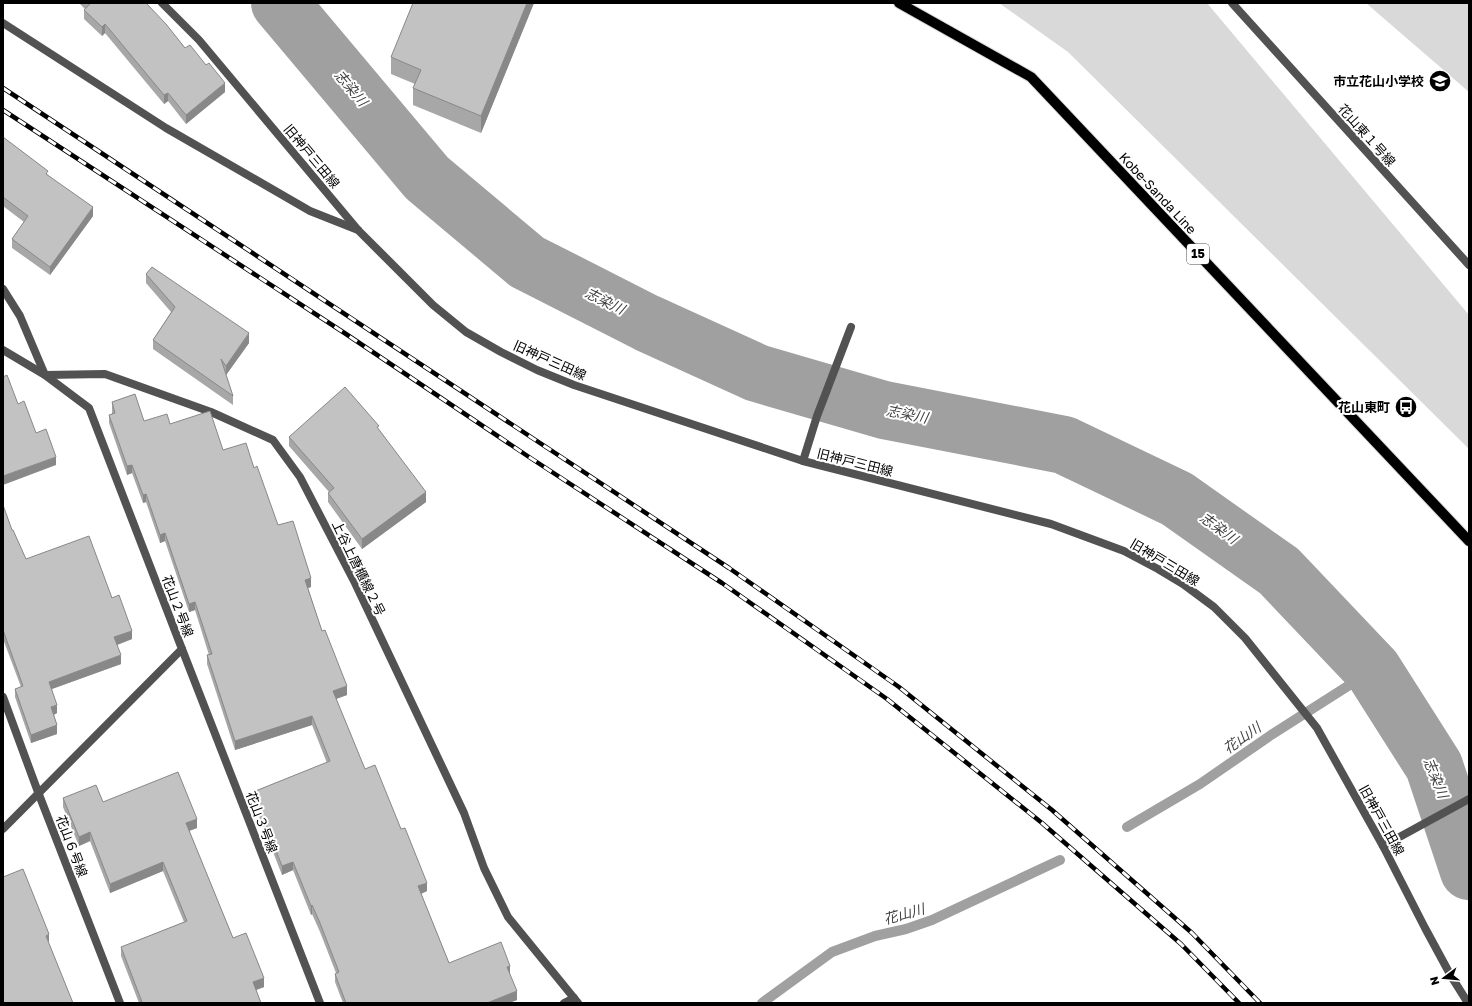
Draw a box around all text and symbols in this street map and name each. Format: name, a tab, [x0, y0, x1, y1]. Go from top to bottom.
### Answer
water label: 志染川	[331, 66, 373, 111]
school or university icon: 市立花山小学校	[1427, 68, 1453, 94]
place label: 市立花山小学校	[1333, 73, 1424, 89]
street label: 花山東１号線	[1335, 101, 1399, 169]
street label: 旧神戸三田線	[281, 121, 343, 191]
street label: Kobe-Sanda Line	[1116, 149, 1200, 237]
road number: 15	[1187, 244, 1209, 264]
water label: 志染川	[583, 284, 630, 318]
street label: 旧神戸三田線	[511, 337, 589, 383]
bus stop icon: 花山東町	[1393, 394, 1419, 420]
place label: 花山東町	[1338, 399, 1390, 415]
water label: 志染川	[885, 401, 931, 426]
street label: 旧神戸三田線	[815, 445, 895, 479]
water label: 志染川	[1197, 508, 1243, 548]
street label: 上谷上唐櫃線２号	[329, 518, 389, 618]
street label: 旧神戸三田線	[1127, 535, 1203, 589]
street label: 花山２号線	[159, 573, 197, 639]
water label: 花山川	[1220, 717, 1265, 757]
water label: 志染川	[1421, 755, 1453, 802]
street label: 旧神戸三田線	[1356, 782, 1408, 858]
street label: 花山３号線	[243, 789, 281, 855]
street label: 花山６号線	[53, 813, 91, 879]
water label: 花山川	[881, 899, 928, 927]
north arrow	[1424, 958, 1464, 998]
text: N	[1427, 975, 1441, 987]

